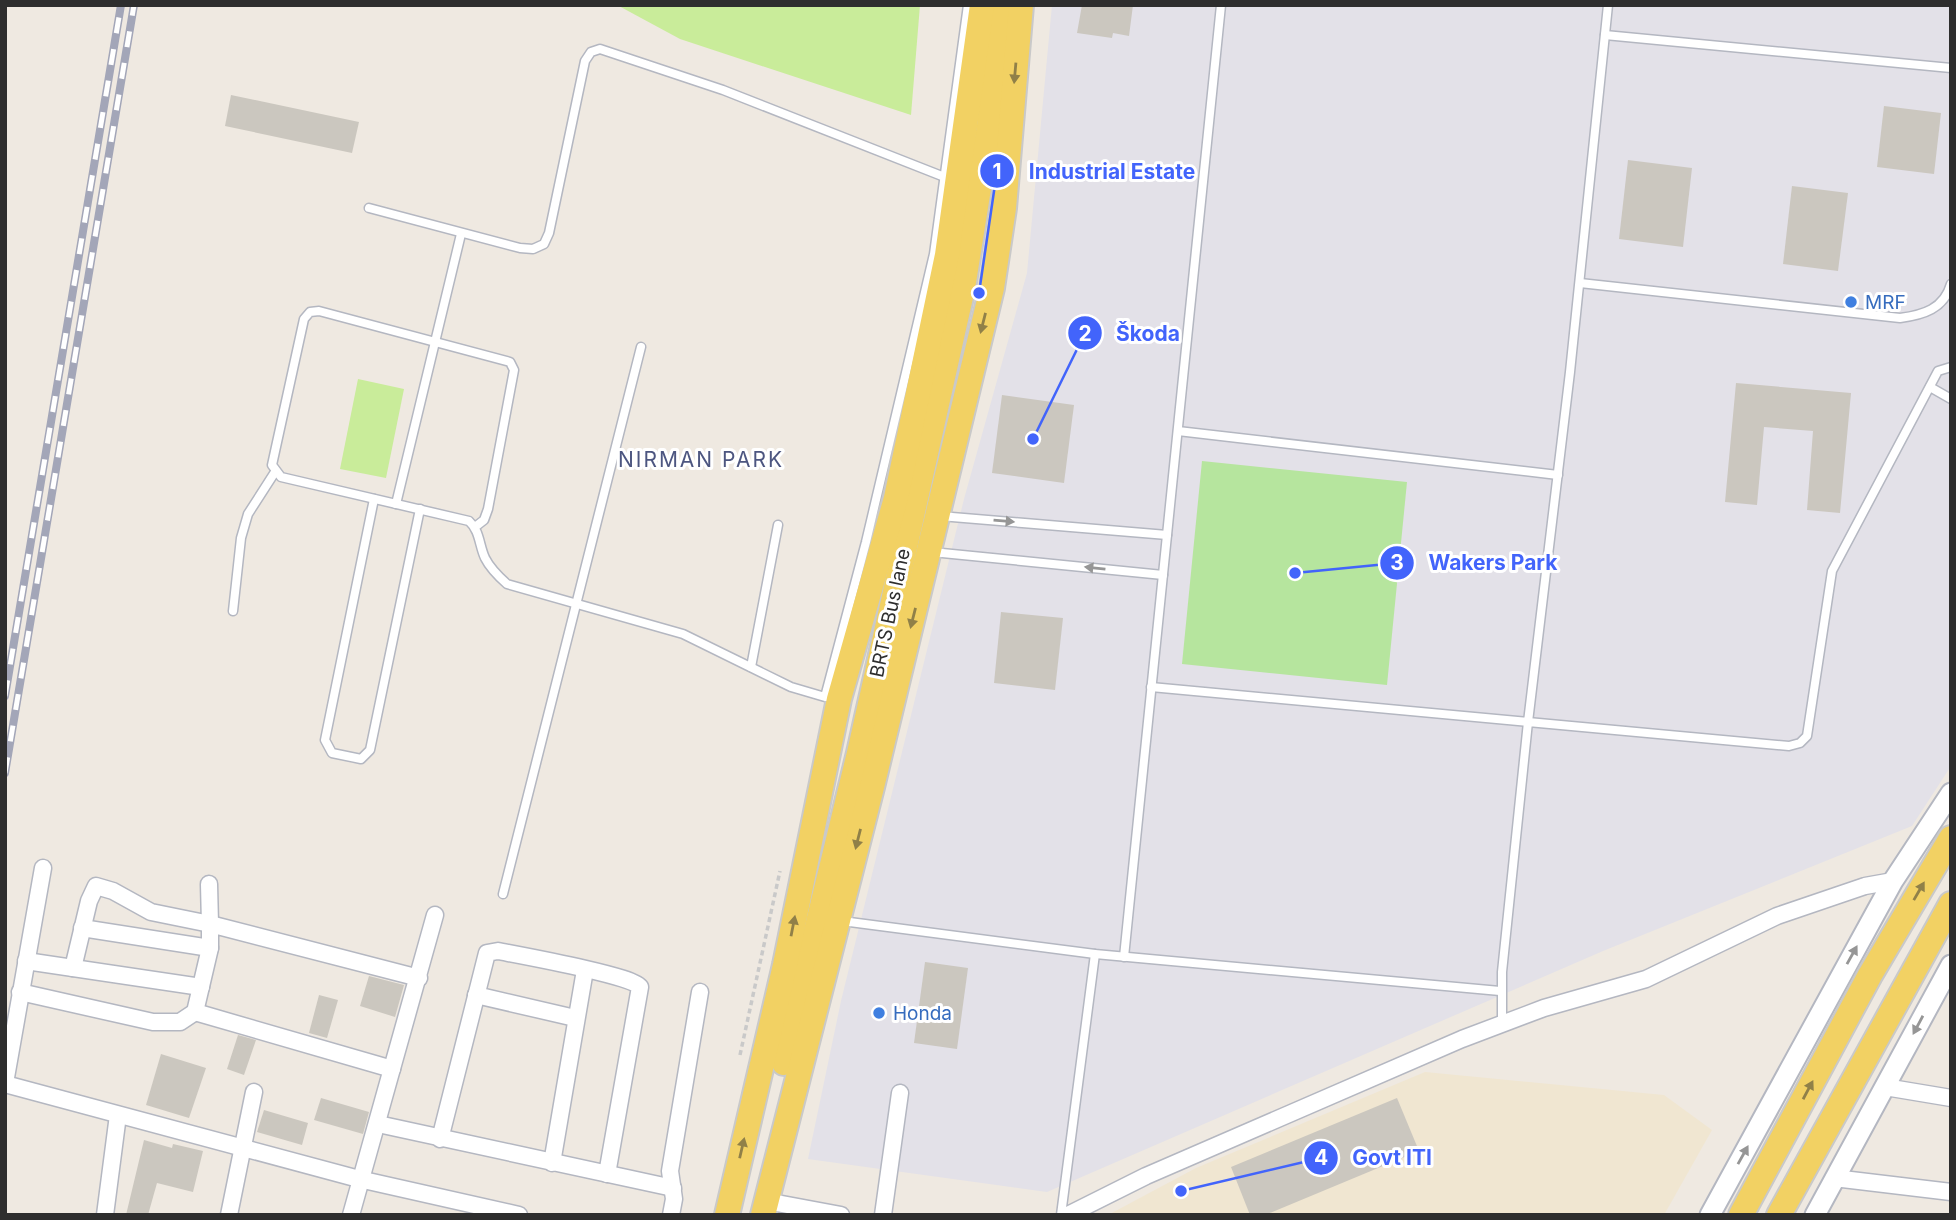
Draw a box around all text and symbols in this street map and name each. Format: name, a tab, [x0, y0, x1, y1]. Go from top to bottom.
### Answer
one-way arrow	[1010, 62, 1021, 84]
callout: Industrial Estate	[979, 150, 1209, 192]
text: 1	[992, 159, 1002, 184]
text: Industrial Estate	[1029, 159, 1195, 184]
place label: MRF	[1865, 291, 1906, 314]
marker: MRF	[1843, 294, 1859, 310]
one-way arrow	[977, 312, 988, 334]
callout: Škoda	[1067, 312, 1194, 354]
text: Škoda	[1116, 320, 1180, 346]
text: 2	[1078, 321, 1092, 346]
district label: NIRMAN PARK	[618, 447, 784, 472]
one-way arrow	[993, 516, 1015, 527]
callout: Wakers Park	[1379, 542, 1571, 584]
street label: BRTS Bus lane	[865, 547, 915, 679]
text: 3	[1390, 550, 1404, 575]
text: Wakers Park	[1429, 550, 1558, 575]
one-way arrow	[1084, 563, 1106, 574]
one-way arrow	[907, 607, 918, 629]
one-way arrow	[852, 828, 863, 850]
one-way arrow	[1913, 882, 1925, 901]
one-way arrow	[787, 915, 798, 937]
one-way arrow	[1846, 946, 1858, 965]
place label: Honda	[893, 1002, 952, 1025]
marker: Honda	[871, 1005, 887, 1021]
one-way arrow	[1912, 1015, 1923, 1035]
one-way arrow	[1802, 1080, 1814, 1100]
one-way arrow	[737, 1137, 748, 1159]
callout: Govt ITI	[1303, 1137, 1446, 1179]
text: 4	[1314, 1145, 1328, 1170]
text: Govt ITI	[1352, 1145, 1432, 1170]
one-way arrow	[1737, 1145, 1749, 1165]

